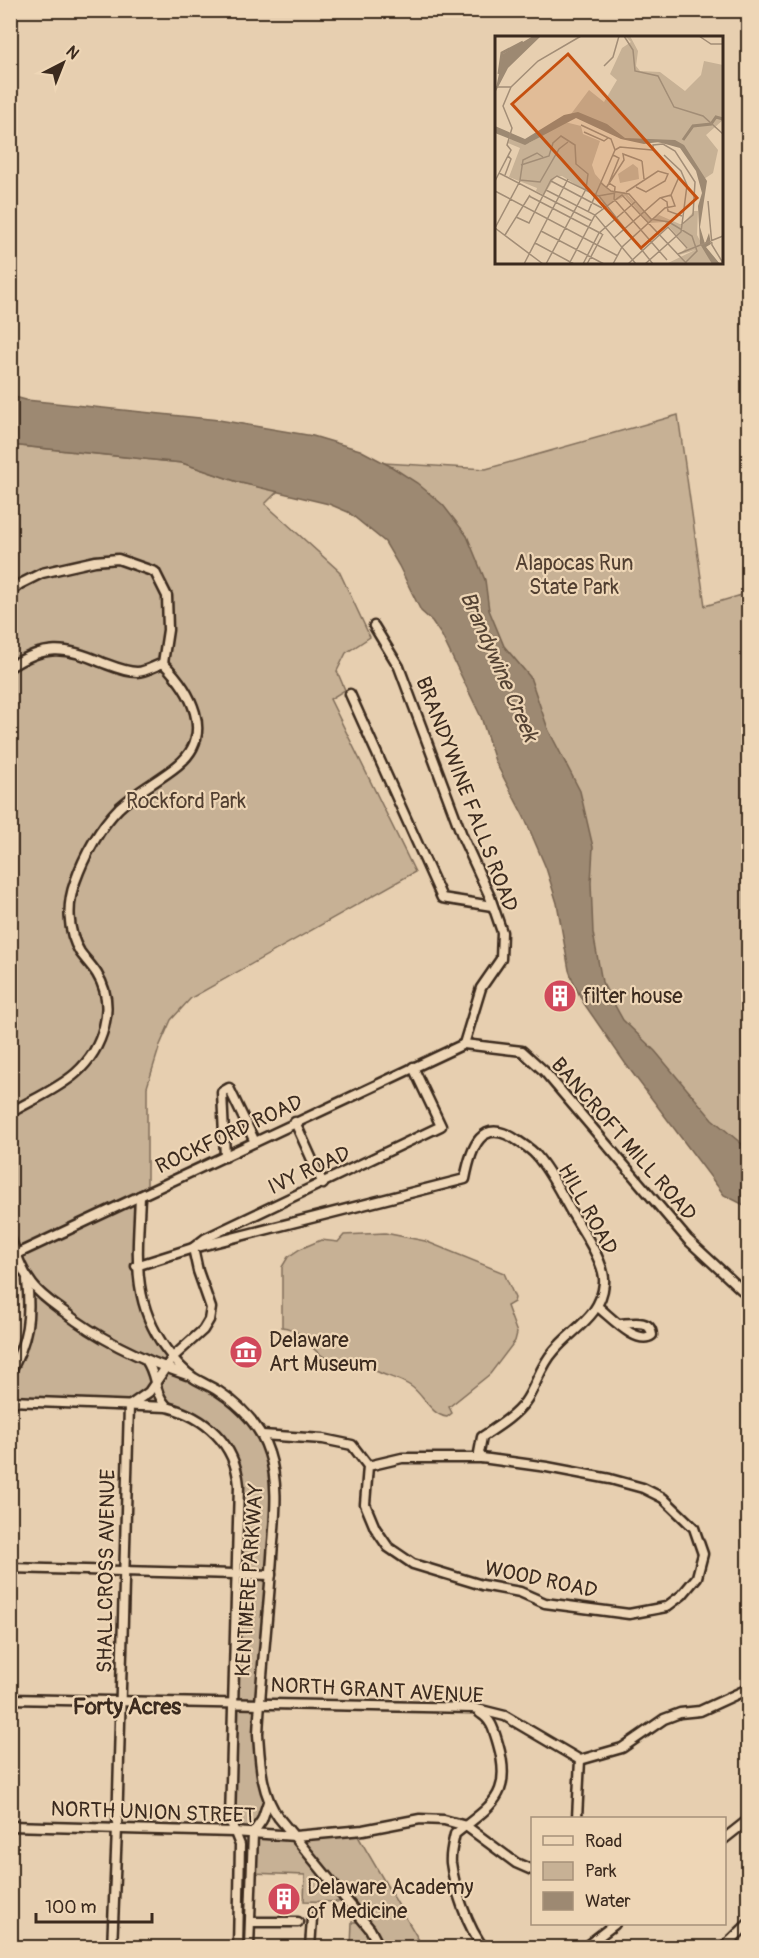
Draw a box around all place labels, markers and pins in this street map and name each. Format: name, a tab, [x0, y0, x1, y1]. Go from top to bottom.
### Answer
building icon: filter house	[542, 978, 578, 1014]
place label: filter house	[583, 983, 683, 1010]
place label: Delaware Art Museum	[269, 1327, 377, 1378]
museum icon: Delaware Art Museum	[228, 1334, 264, 1370]
place label: Delaware Academy of Medicine	[307, 1874, 474, 1925]
building icon: Delaware Academy of Medicine	[266, 1881, 302, 1917]

